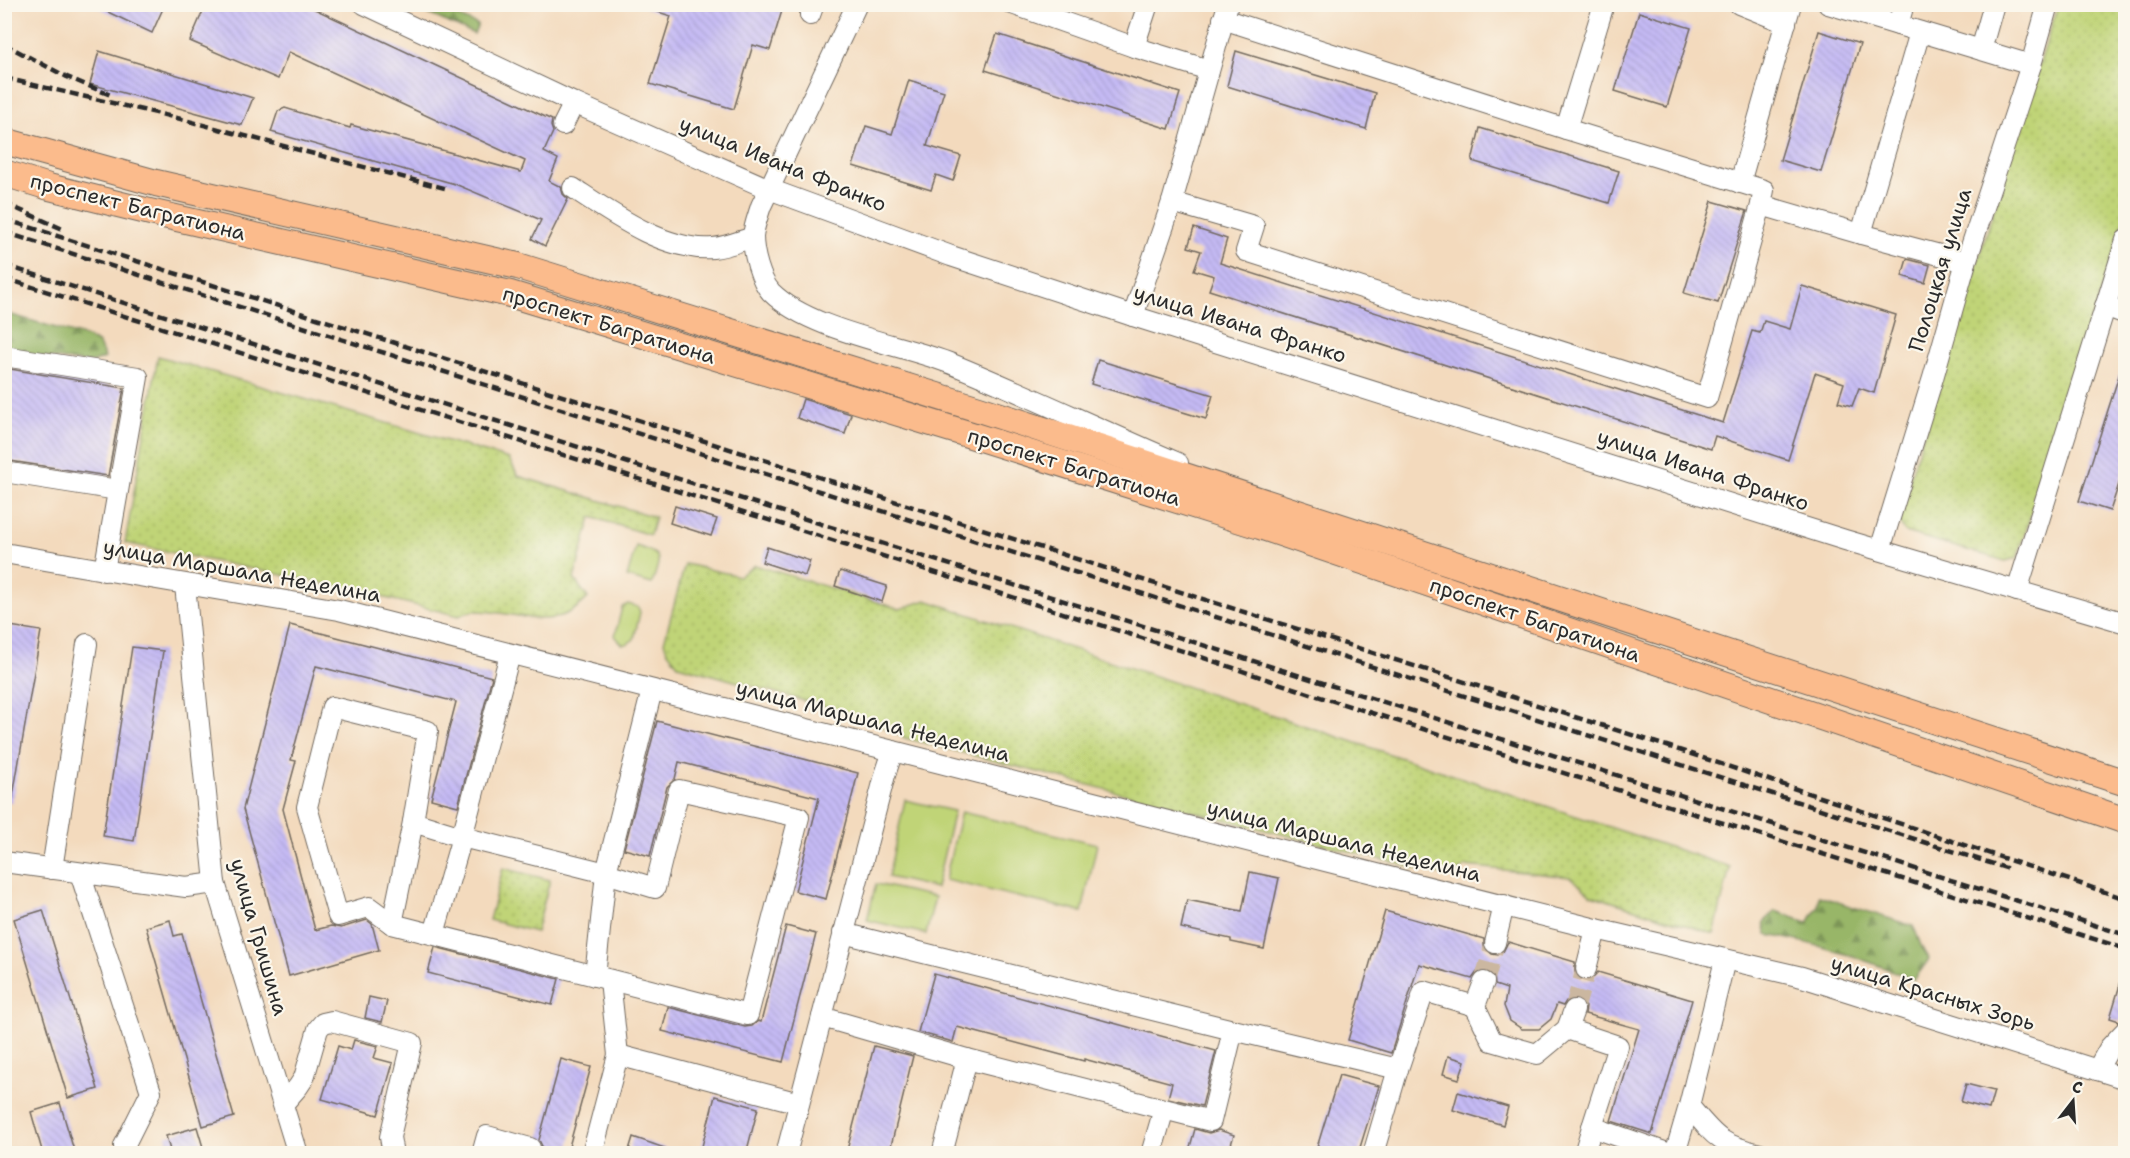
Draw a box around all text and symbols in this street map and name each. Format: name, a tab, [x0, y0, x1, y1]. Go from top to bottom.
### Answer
street label: улица Ивана Франко	[675, 110, 891, 218]
street label: проспект Багратиона	[27, 167, 249, 247]
street label: Полоцкая улица	[1902, 185, 1978, 355]
street label: улица Ивана Франко	[1130, 278, 1350, 370]
street label: проспект Багратиона	[499, 279, 719, 371]
street label: проспект Багратиона	[964, 421, 1184, 513]
street label: улица Ивана Франко	[1593, 423, 1813, 517]
street label: улица Маршала Неделина	[101, 533, 383, 609]
street label: проспект Багратиона	[1426, 571, 1644, 669]
street label: улица Маршала Неделина	[733, 673, 1013, 769]
street label: улица Маршала Неделина	[1204, 793, 1484, 889]
street label: улица Гришина	[223, 855, 295, 1019]
street label: улица Красных Зорь	[1827, 949, 2039, 1037]
north arrow	[2043, 1071, 2103, 1131]
text: С	[2069, 1076, 2085, 1099]

